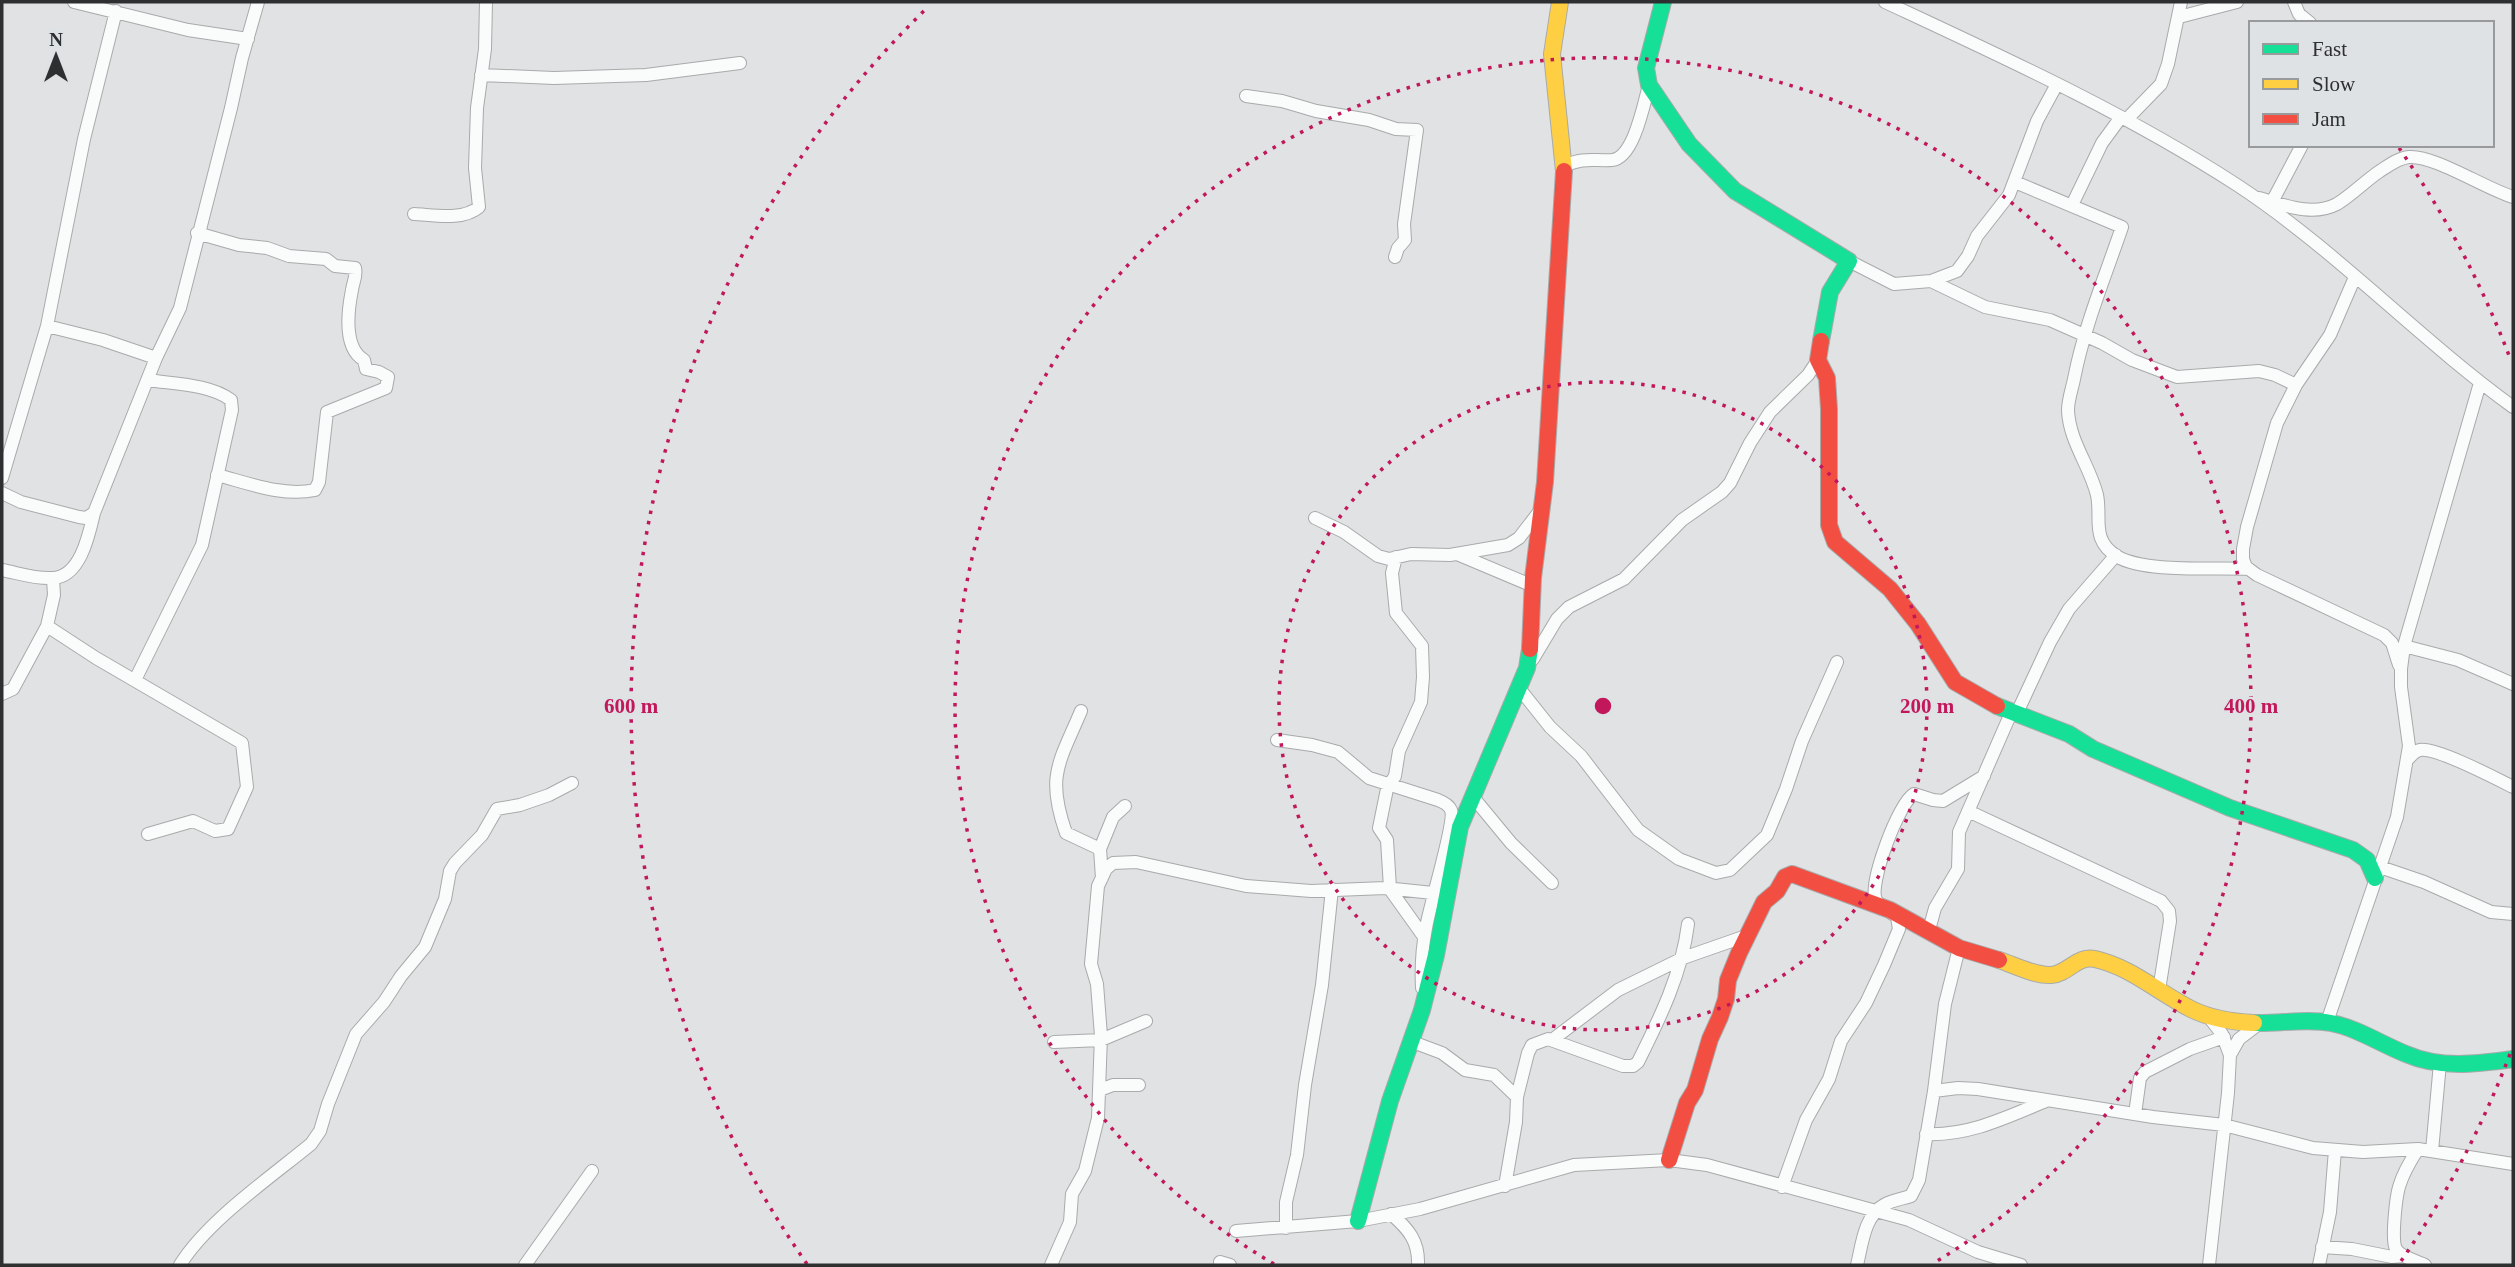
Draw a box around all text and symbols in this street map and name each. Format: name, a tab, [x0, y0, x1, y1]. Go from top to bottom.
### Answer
north arrow	[21, 21, 91, 91]
legend	[2249, 21, 2494, 147]
text: N	[49, 29, 63, 50]
text: Fast	[2312, 37, 2347, 61]
text: Slow	[2312, 72, 2356, 96]
text: Jam	[2312, 107, 2346, 131]
text: 600 m	[604, 694, 659, 718]
centre of rings	[1591, 694, 1615, 718]
text: 200 m	[1900, 694, 1955, 718]
text: 400 m	[2224, 694, 2279, 718]

